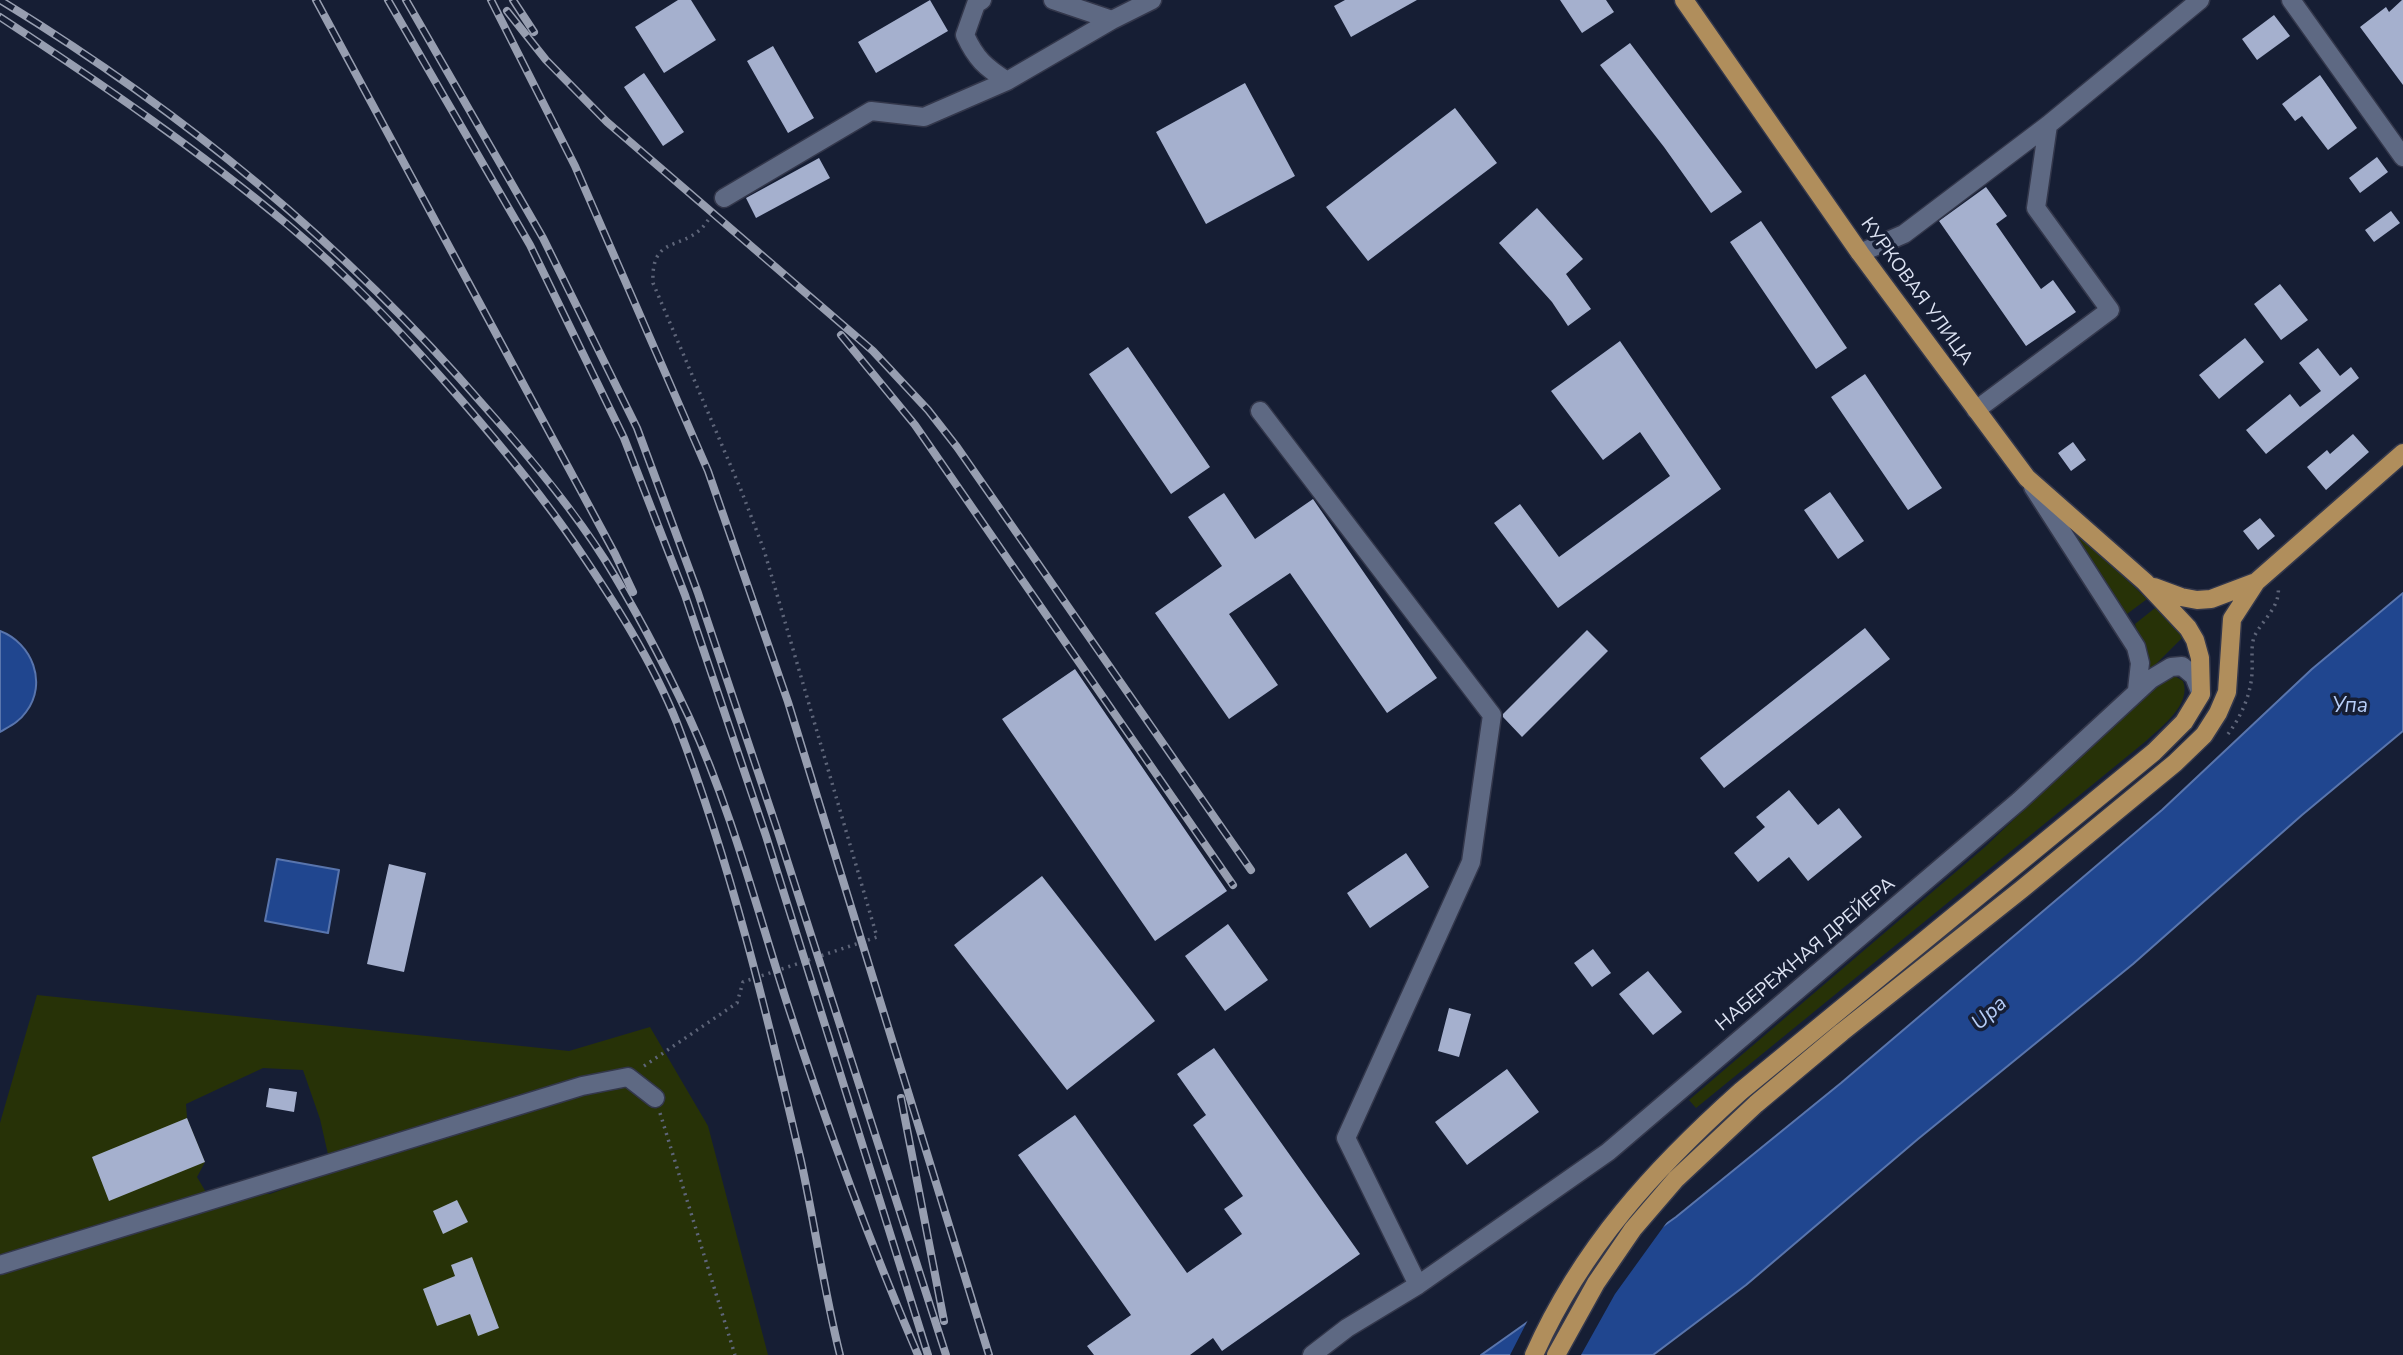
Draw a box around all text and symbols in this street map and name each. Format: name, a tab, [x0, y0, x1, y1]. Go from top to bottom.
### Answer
street label: КУРКОВАЯ УЛИЦА	[1855, 214, 1977, 370]
water label: Упа	[2332, 694, 2368, 720]
street label: НАБЕРЕЖНАЯ ДРЕЙЕРА	[1712, 873, 1900, 1037]
water label: Upa	[1967, 992, 2013, 1036]

